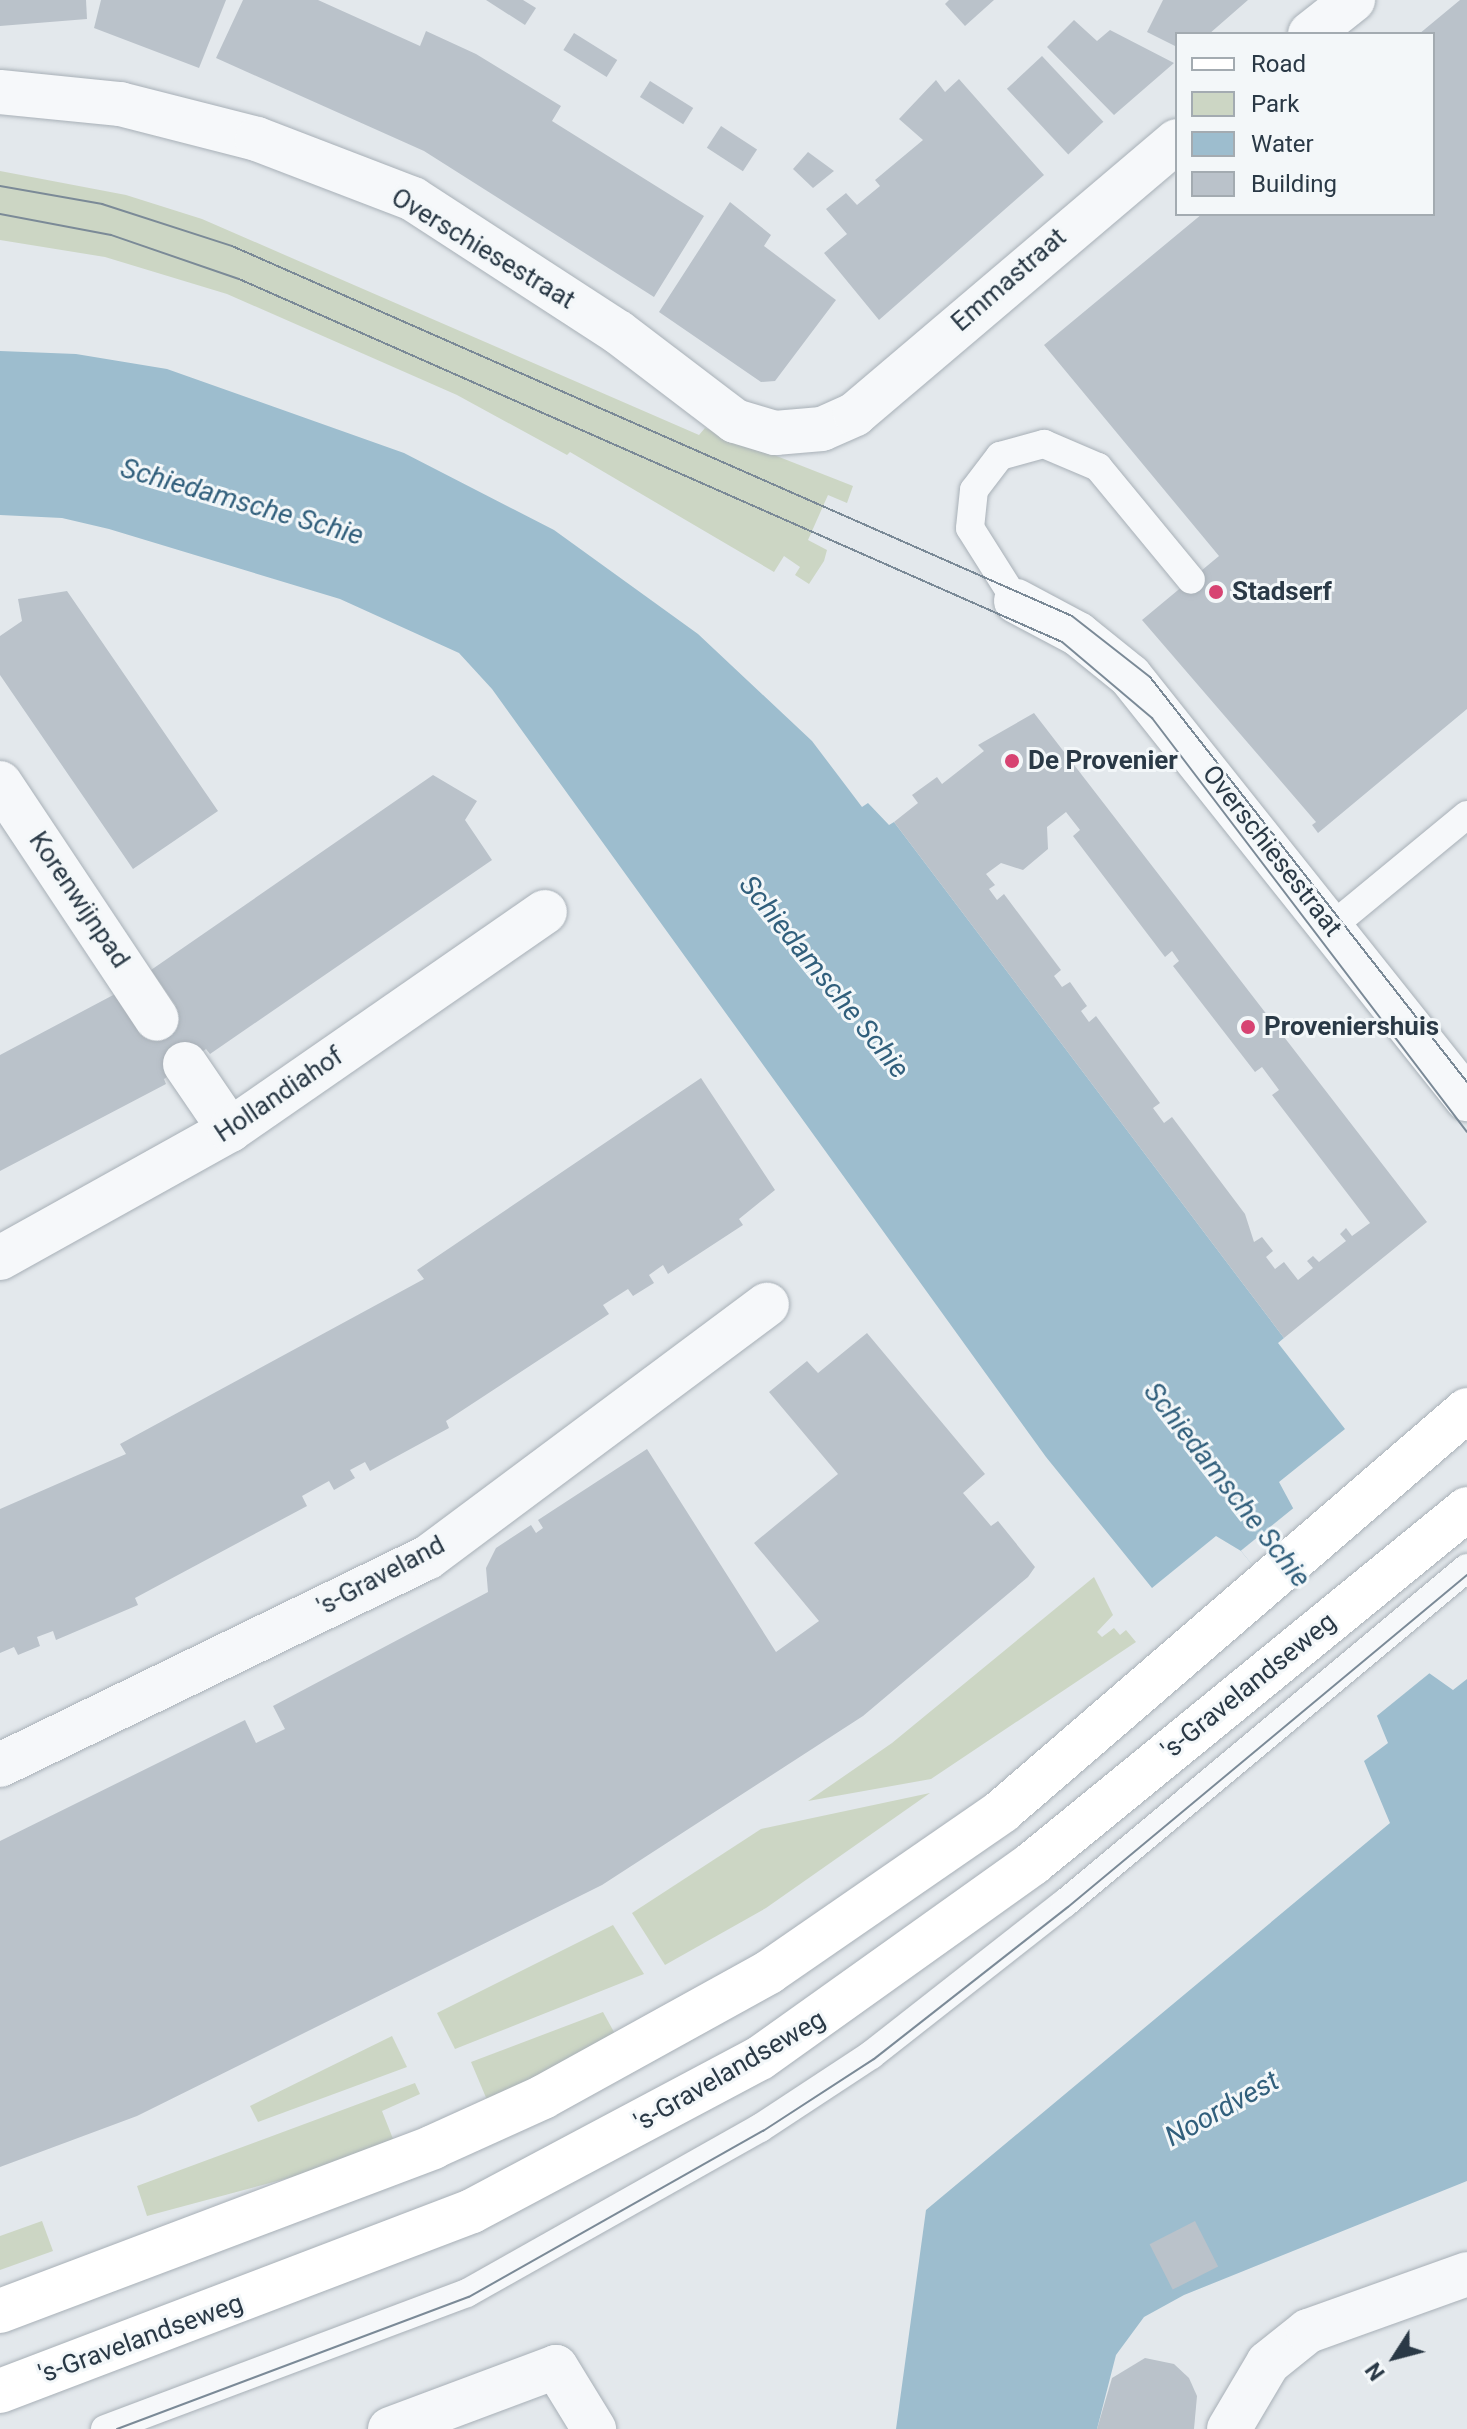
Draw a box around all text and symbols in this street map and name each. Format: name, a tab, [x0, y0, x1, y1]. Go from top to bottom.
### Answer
legend	[1175, 32, 1435, 216]
text: Road	[1251, 50, 1306, 78]
text: Park	[1251, 90, 1299, 118]
text: Water	[1251, 130, 1314, 158]
text: Building	[1251, 170, 1337, 198]
street label: Overschiesestraat	[386, 182, 580, 316]
street label: Emmastraat	[945, 222, 1073, 338]
water label: Schiedamsche Schie	[117, 451, 367, 553]
place label: Stadserf	[1232, 576, 1332, 608]
marker: Stadserf	[1207, 583, 1225, 601]
place label: De Provenier	[1028, 745, 1178, 777]
marker: De Provenier	[1003, 752, 1021, 770]
street label: Overschiesestraat	[1195, 759, 1349, 943]
street label: Korenwijnpad	[22, 826, 136, 974]
water label: Schiedamsche Schie	[732, 869, 916, 1085]
place label: Proveniershuis	[1264, 1011, 1439, 1043]
marker: Proveniershuis	[1239, 1018, 1257, 1036]
street label: Hollandiahof	[209, 1041, 349, 1149]
water label: Schiedamsche Schie	[1136, 1376, 1318, 1594]
street label: 's-Graveland	[312, 1529, 450, 1623]
street label: 's-Gravelandseweg	[1156, 1606, 1342, 1766]
street label: 's-Gravelandseweg	[629, 2004, 831, 2138]
water label: Noordvest	[1159, 2064, 1285, 2154]
street label: 's-Gravelandseweg	[35, 2288, 247, 2390]
north arrow	[1355, 2317, 1435, 2397]
text: N	[1361, 2358, 1390, 2385]

